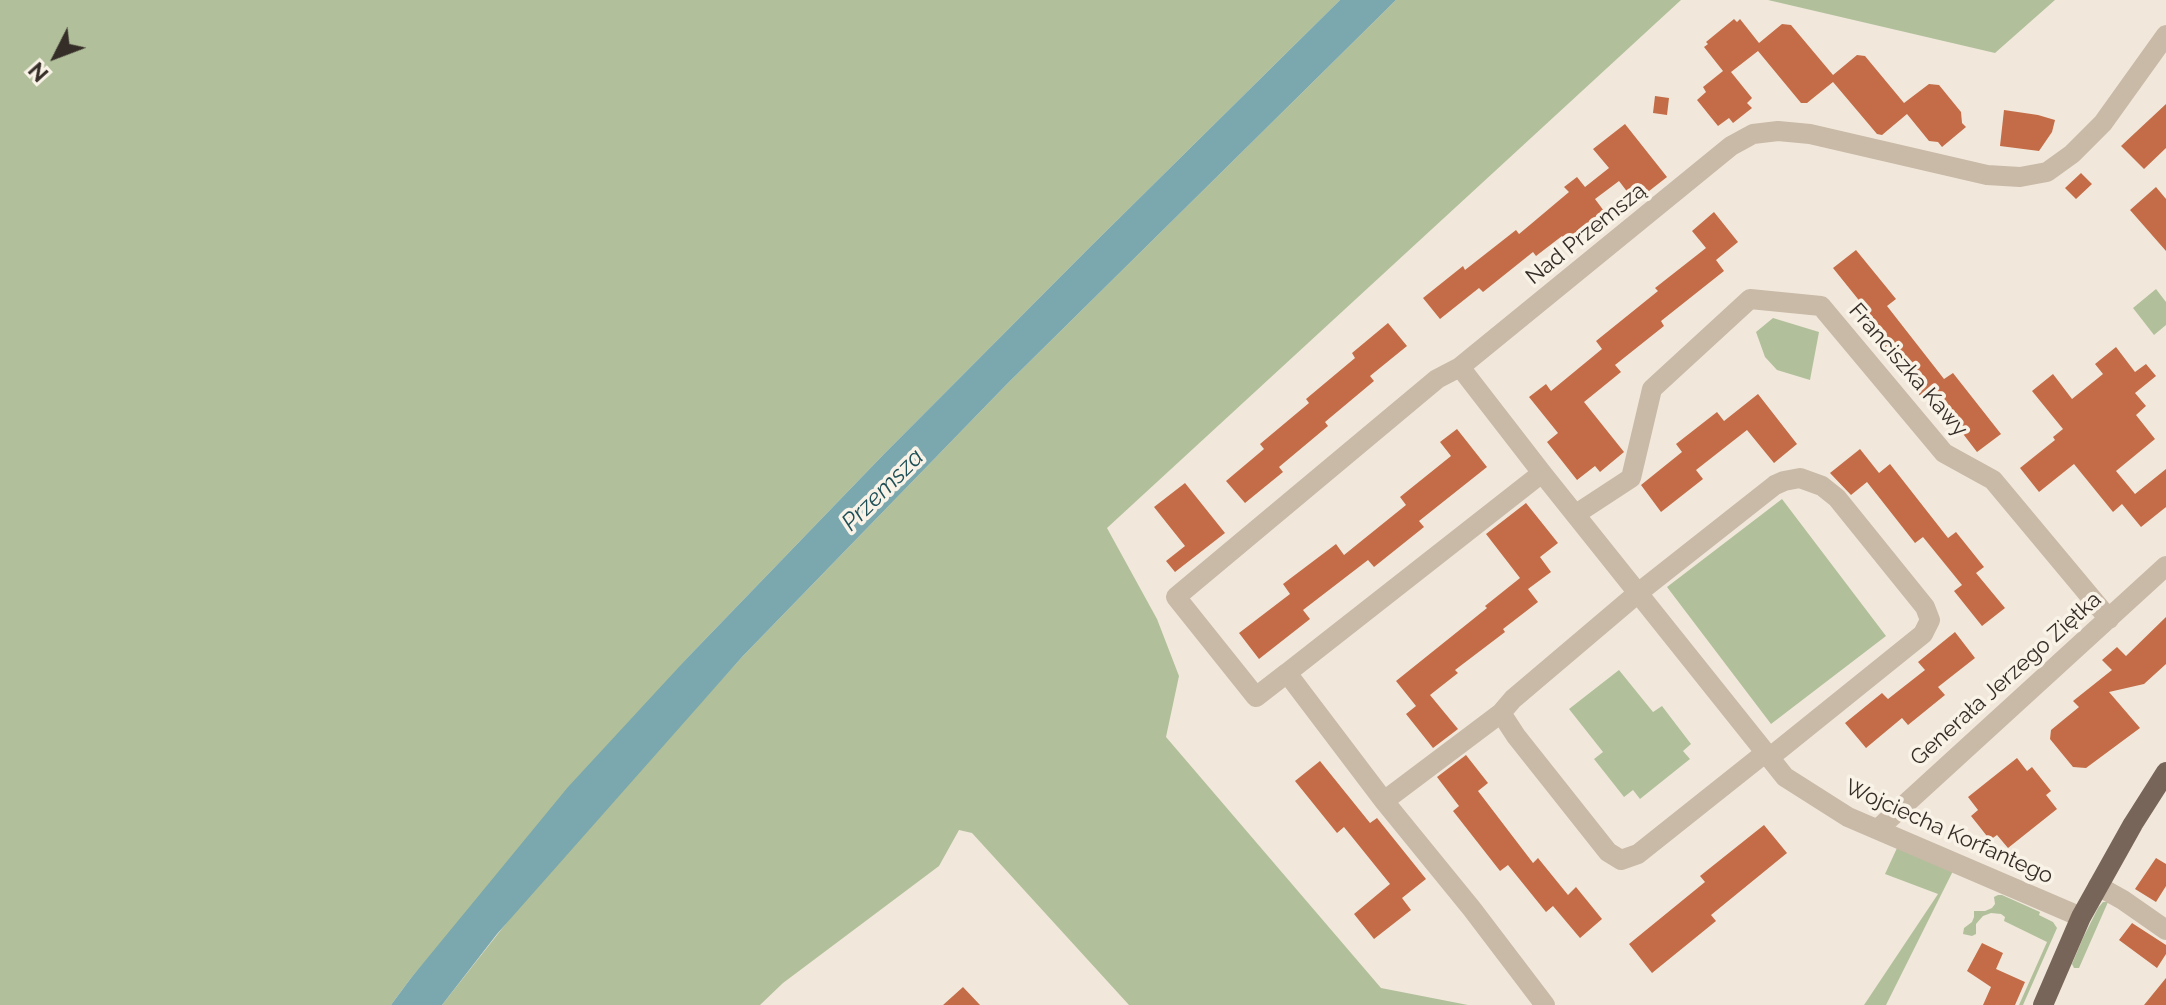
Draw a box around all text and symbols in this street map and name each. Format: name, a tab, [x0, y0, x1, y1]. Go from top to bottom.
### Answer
north arrow	[16, 16, 96, 96]
text: N	[23, 57, 53, 87]
street label: Nad Przemszą	[1521, 178, 1651, 290]
street label: Franciszka Kawy	[1843, 298, 1973, 442]
water label: Przemsza	[836, 443, 930, 537]
street label: Generała Jerzego Ziętka	[1905, 586, 2107, 772]
street label: Wojciecha Korfantego	[1841, 774, 2057, 890]

